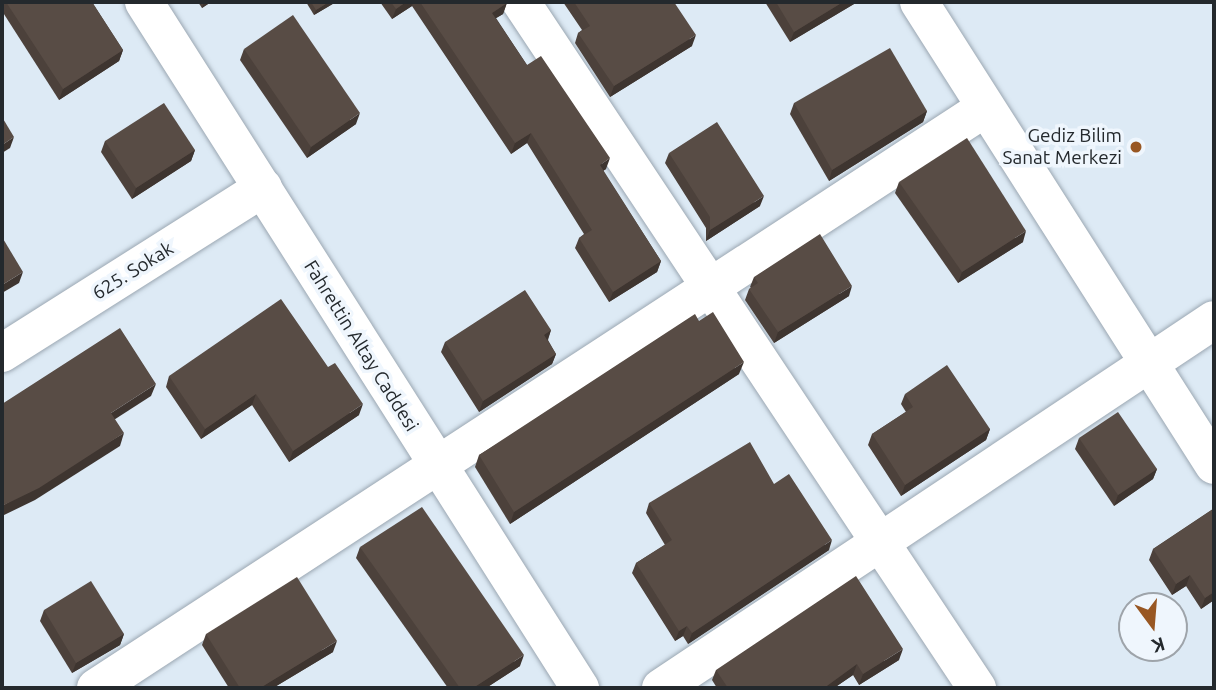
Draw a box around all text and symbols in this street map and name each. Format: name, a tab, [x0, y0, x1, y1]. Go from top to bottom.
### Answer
place label: Gediz Bilim Sanat Merkezi	[1003, 125, 1122, 169]
marker: Gediz Bilim Sanat Merkezi	[1128, 139, 1144, 155]
street label: 625. Sokak	[88, 237, 178, 305]
street label: Fahrettin Altay Caddesi	[299, 256, 423, 436]
north arrow	[1118, 592, 1188, 662]
text: K	[1149, 633, 1167, 658]

